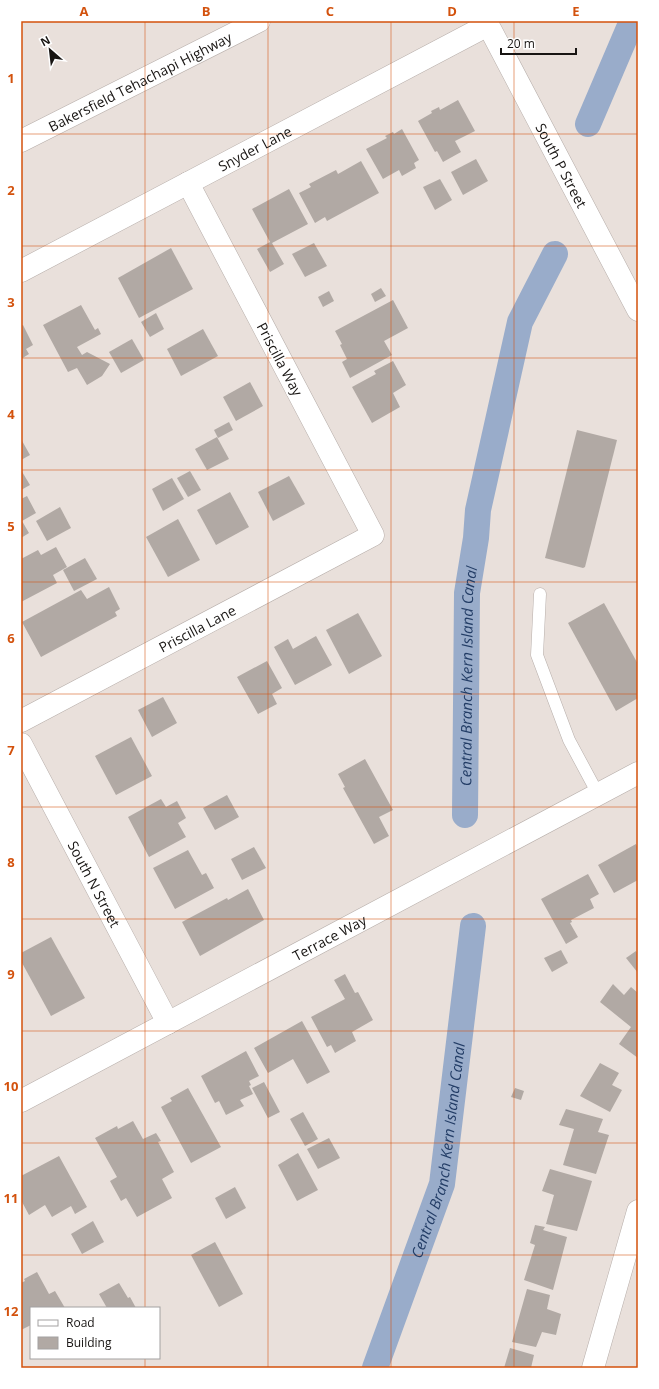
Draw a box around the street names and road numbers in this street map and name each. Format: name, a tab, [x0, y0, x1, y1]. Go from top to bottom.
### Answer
street label: Bakersfield Tehachapi Highway	[45, 27, 236, 135]
street label: South P Street	[532, 120, 592, 211]
street label: Snyder Lane	[214, 121, 295, 175]
street label: Priscilla Way	[253, 319, 308, 400]
street label: Priscilla Lane	[155, 600, 239, 656]
street label: South N Street	[64, 837, 125, 930]
street label: Terrace Way	[289, 909, 370, 965]

